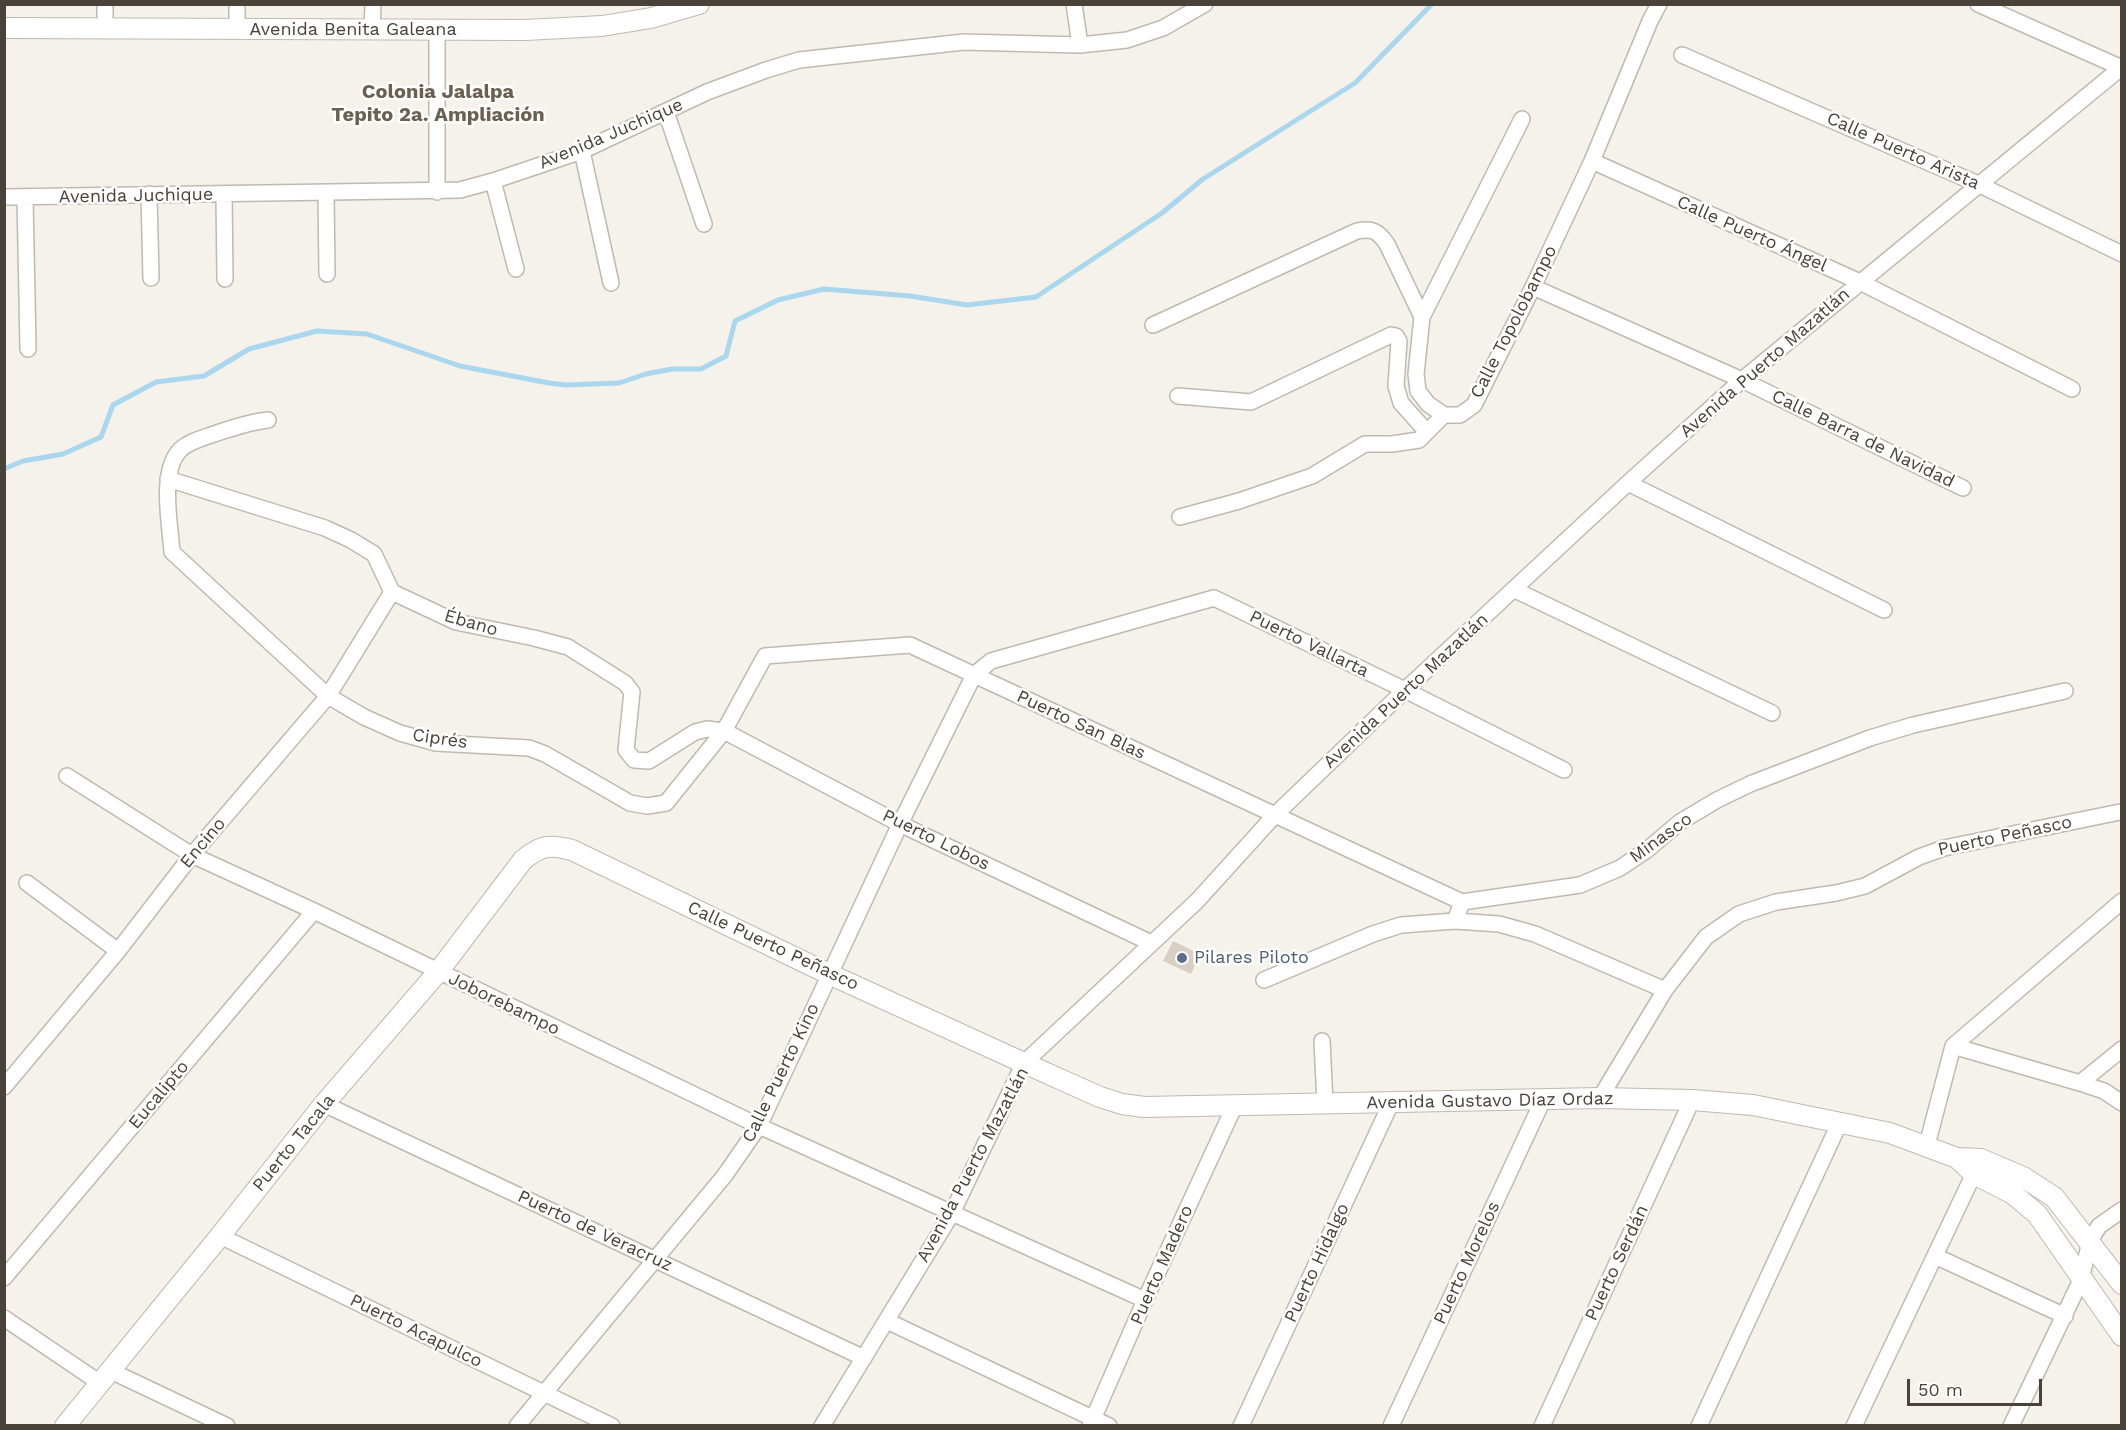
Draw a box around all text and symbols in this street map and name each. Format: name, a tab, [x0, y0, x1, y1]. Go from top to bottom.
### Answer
street label: Avenida Benita Galeana	[249, 19, 457, 41]
district label: Colonia Jalalpa Tepito 2a. Ampliación	[331, 80, 545, 127]
street label: Avenida Juchique	[536, 94, 686, 174]
street label: Calle Puerto Arista	[1823, 108, 1983, 194]
street label: Avenida Juchique	[59, 184, 213, 208]
street label: Calle Puerto Ángel	[1673, 191, 1831, 277]
street label: Calle Topolobampo	[1466, 242, 1562, 402]
street label: Avenida Puerto Mazatlán	[1676, 283, 1854, 443]
street label: Calle Barra de Navidad	[1768, 385, 1958, 493]
street label: Ébano	[442, 605, 500, 641]
street label: Puerto Vallarta	[1246, 606, 1372, 682]
street label: Avenida Puerto Mazatlán	[1319, 609, 1493, 773]
street label: Puerto San Blas	[1013, 686, 1149, 764]
street label: Ciprés	[411, 724, 469, 754]
street label: Puerto Lobos	[879, 805, 993, 875]
street label: Minasco	[1626, 808, 1696, 868]
street label: Puerto Peñasco	[1936, 811, 2074, 861]
street label: Encino	[176, 813, 230, 873]
street label: Calle Puerto Peñasco	[684, 897, 862, 995]
place label: Pilares Piloto	[1194, 947, 1309, 969]
marker: Pilares Piloto	[1175, 951, 1189, 965]
street label: Joborebampo	[445, 968, 563, 1040]
street label: Calle Puerto Kino	[738, 1000, 824, 1146]
street label: Eucalipto	[124, 1057, 194, 1133]
street label: Avenida Puerto Mazatlán	[912, 1064, 1034, 1266]
street label: Avenida Gustavo Díaz Ordaz	[1366, 1088, 1614, 1114]
street label: Puerto Tacala	[248, 1090, 340, 1196]
street label: Puerto de Veracruz	[514, 1186, 676, 1276]
street label: Puerto Morelos	[1429, 1198, 1505, 1328]
street label: Puerto Hidalgo	[1280, 1200, 1354, 1326]
street label: Puerto Madero	[1126, 1202, 1198, 1328]
street label: Puerto Serdán	[1581, 1202, 1653, 1324]
street label: Puerto Acapulco	[346, 1290, 486, 1372]
scale bar	[1910, 1367, 2045, 1405]
text: 50 m	[1918, 1379, 1963, 1400]

